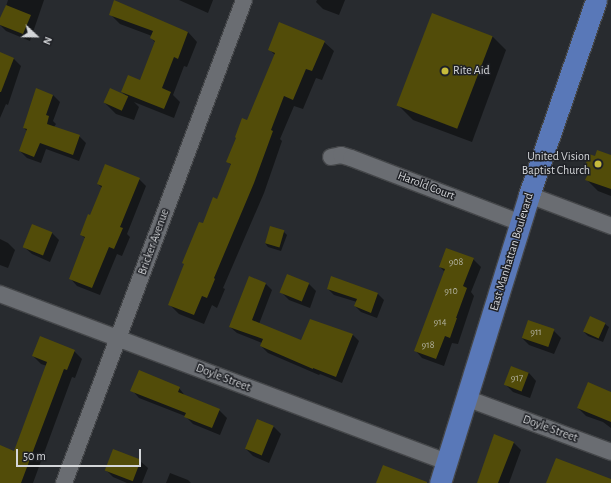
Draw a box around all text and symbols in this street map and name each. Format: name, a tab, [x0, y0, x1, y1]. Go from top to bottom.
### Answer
north arrow	[16, 16, 56, 56]
text: N	[41, 35, 54, 46]
place label: Rite Aid	[453, 64, 490, 78]
marker: Rite Aid	[440, 66, 450, 76]
place label: United Vision Baptist Church	[522, 150, 590, 178]
marker: United Vision Baptist Church	[593, 159, 603, 169]
street label: Harold Court	[395, 169, 457, 203]
street label: East Manhattan Boulevard	[487, 191, 537, 313]
street label: Bricker Avenue	[135, 207, 173, 277]
house number: 908	[449, 257, 463, 269]
house number: 910	[444, 286, 458, 298]
house number: 914	[434, 317, 446, 329]
house number: 911	[530, 327, 542, 339]
house number: 918	[422, 340, 434, 352]
street label: Doyle Street	[194, 361, 252, 395]
house number: 917	[511, 373, 523, 385]
street label: Doyle Street	[521, 412, 579, 446]
scale bar	[18, 441, 143, 467]
text: 50 m	[23, 450, 46, 462]

